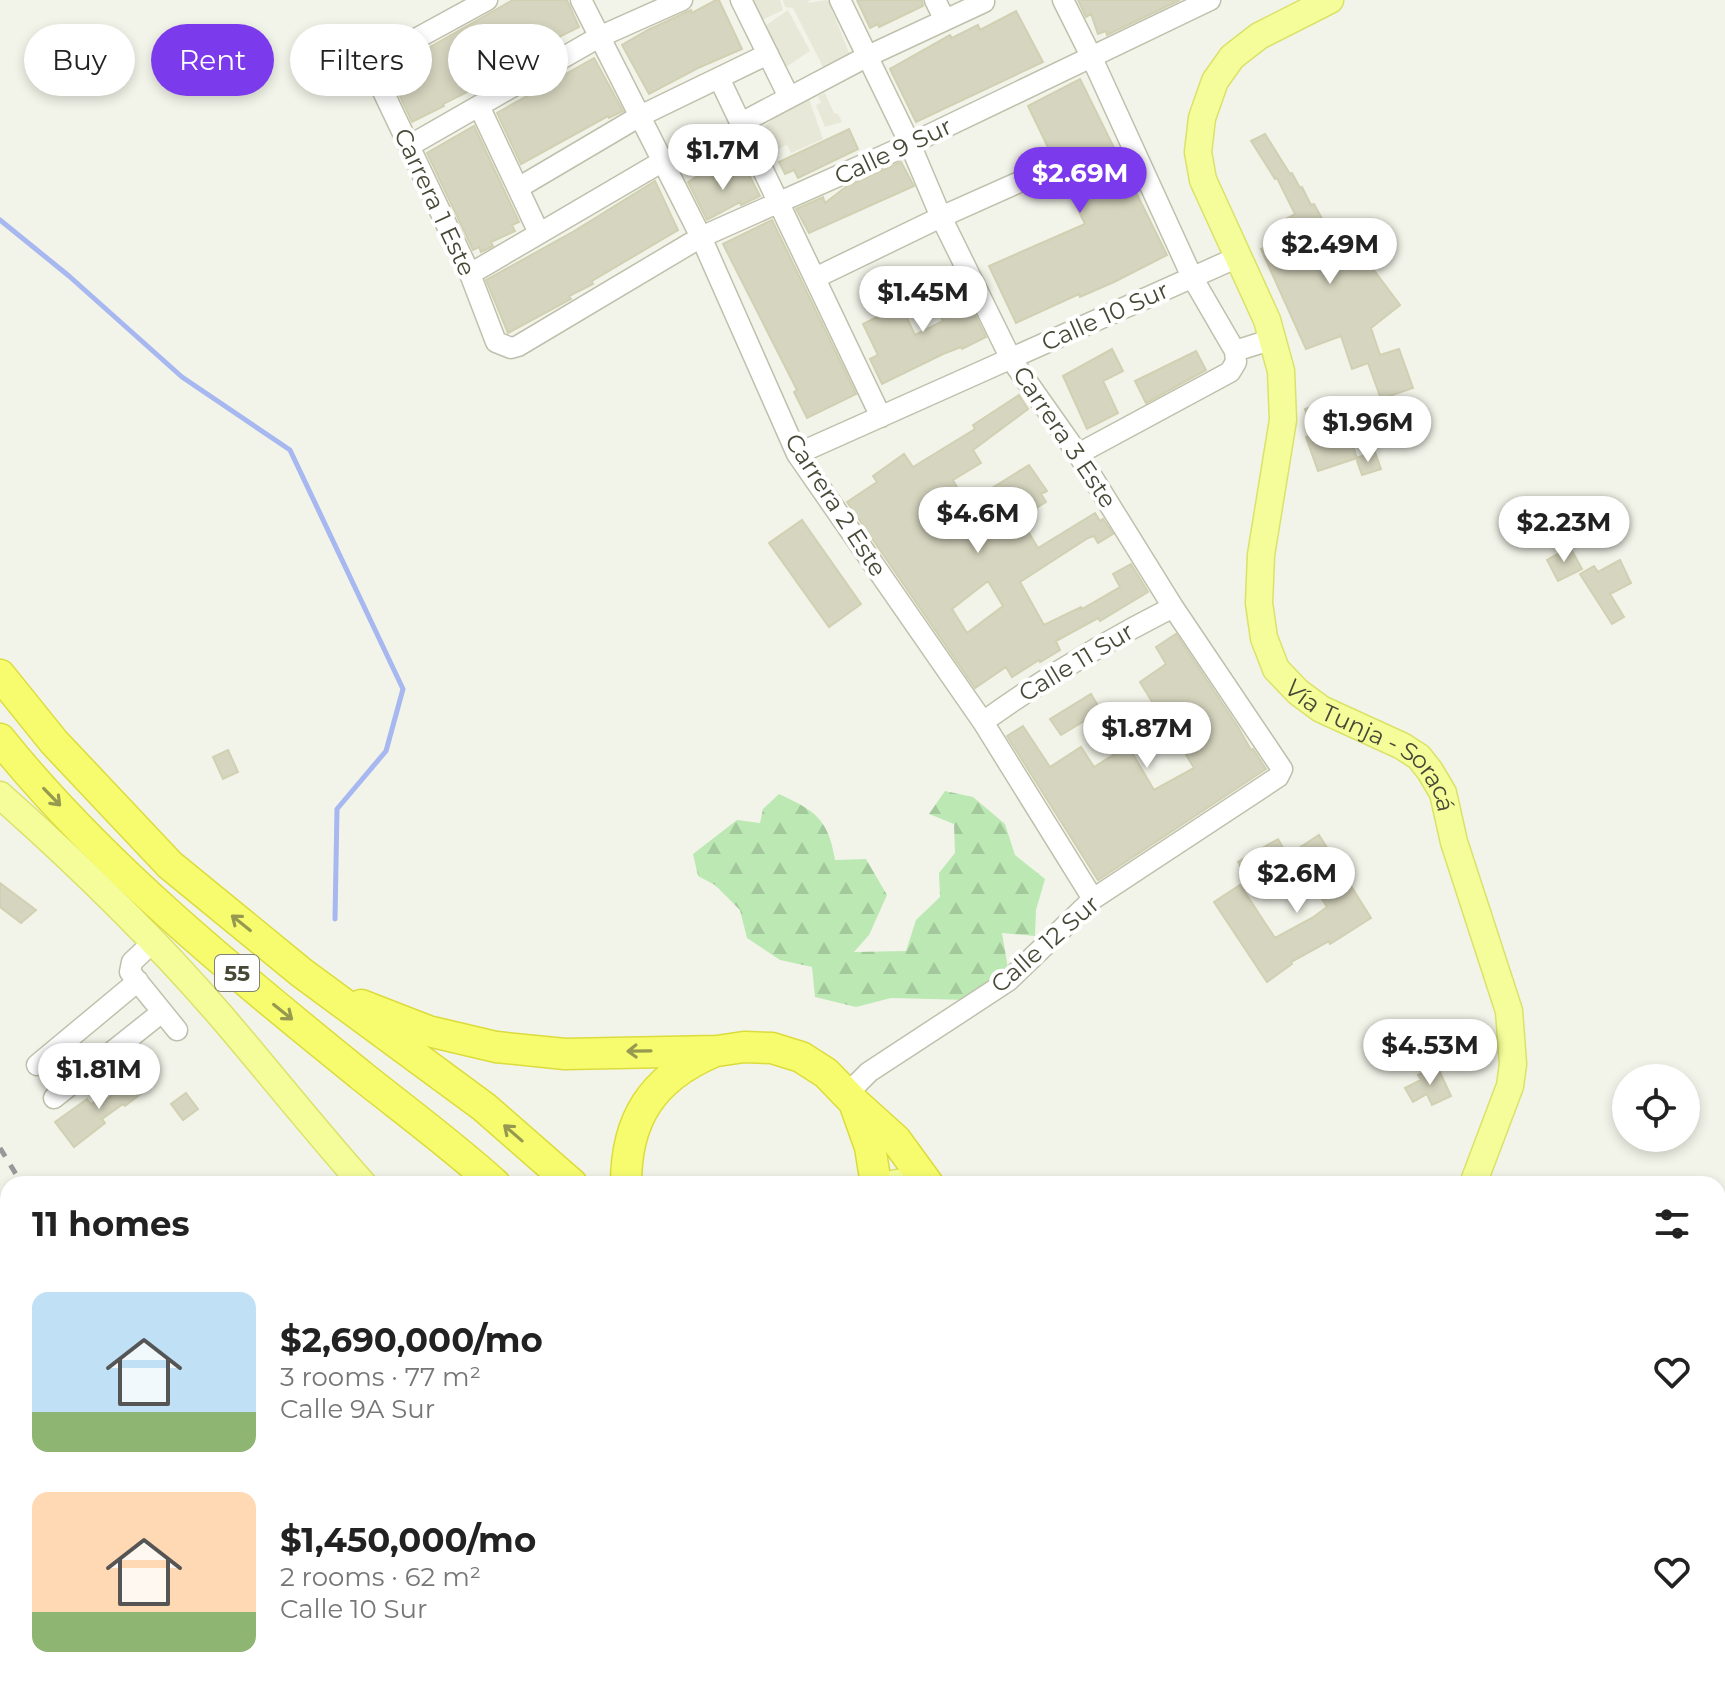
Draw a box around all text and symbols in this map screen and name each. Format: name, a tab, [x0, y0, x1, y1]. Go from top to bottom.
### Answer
chip: Buy	[24, 24, 135, 96]
chip: Rent	[151, 24, 274, 96]
chip: Filters	[290, 24, 432, 96]
chip: New	[448, 24, 568, 96]
street label: Calle 9 Sur	[830, 111, 956, 191]
street label: Carrera 1 Este	[388, 124, 482, 280]
pin: $1.7M	[667, 124, 779, 192]
text: $1.7M	[686, 134, 760, 166]
pin: $2.69M	[1015, 147, 1145, 215]
text: $2.69M	[1032, 157, 1128, 189]
pin: $2.49M	[1265, 218, 1395, 286]
text: $2.49M	[1281, 228, 1379, 260]
pin: $1.45M	[858, 266, 988, 334]
street label: Calle 10 Sur	[1037, 275, 1173, 357]
text: $1.45M	[877, 276, 969, 308]
street label: Carrera 3 Este	[1007, 361, 1123, 513]
pin: $1.96M	[1303, 396, 1433, 464]
text: $1.96M	[1322, 406, 1414, 438]
street label: Carrera 2 Este	[779, 428, 893, 582]
pin: $4.6M	[922, 487, 1034, 555]
pin: $2.23M	[1499, 496, 1629, 564]
text: $4.6M	[936, 497, 1020, 529]
text: $2.23M	[1517, 506, 1611, 538]
street label: Calle 11 Sur	[1013, 616, 1139, 708]
street label: Vía Tunja - Soracá	[1279, 673, 1461, 814]
pin: $1.87M	[1082, 702, 1212, 770]
text: $1.87M	[1101, 712, 1193, 744]
one-way arrow	[42, 787, 61, 806]
pin: $2.6M	[1241, 847, 1353, 915]
text: $2.6M	[1257, 857, 1337, 889]
street label: Calle 12 Sur	[985, 889, 1105, 999]
one-way arrow	[232, 914, 252, 932]
road number: 55	[215, 955, 259, 991]
one-way arrow	[272, 1003, 293, 1021]
pin: $4.53M	[1365, 1019, 1495, 1087]
text: $4.53M	[1381, 1029, 1479, 1061]
pin: $1.81M	[34, 1043, 164, 1111]
one-way arrow	[626, 1043, 653, 1059]
text: $1.81M	[56, 1053, 142, 1085]
map controls	[1612, 1064, 1700, 1152]
button: locate	[1612, 1064, 1700, 1152]
one-way arrow	[504, 1124, 524, 1142]
icon: filters	[1650, 1202, 1694, 1246]
text: 11 homes	[32, 1203, 190, 1245]
text: $2,690,000/mo	[280, 1319, 543, 1361]
icon: home	[96, 1324, 192, 1420]
icon: heart	[1650, 1350, 1694, 1394]
text: 3 rooms · 77 m²	[280, 1361, 481, 1393]
text: Calle 9A Sur	[280, 1393, 435, 1425]
text: $1,450,000/mo	[280, 1519, 536, 1561]
icon: home	[96, 1524, 192, 1620]
icon: heart	[1650, 1550, 1694, 1594]
text: 2 rooms · 62 m²	[280, 1561, 481, 1593]
text: Calle 10 Sur	[280, 1593, 427, 1625]

